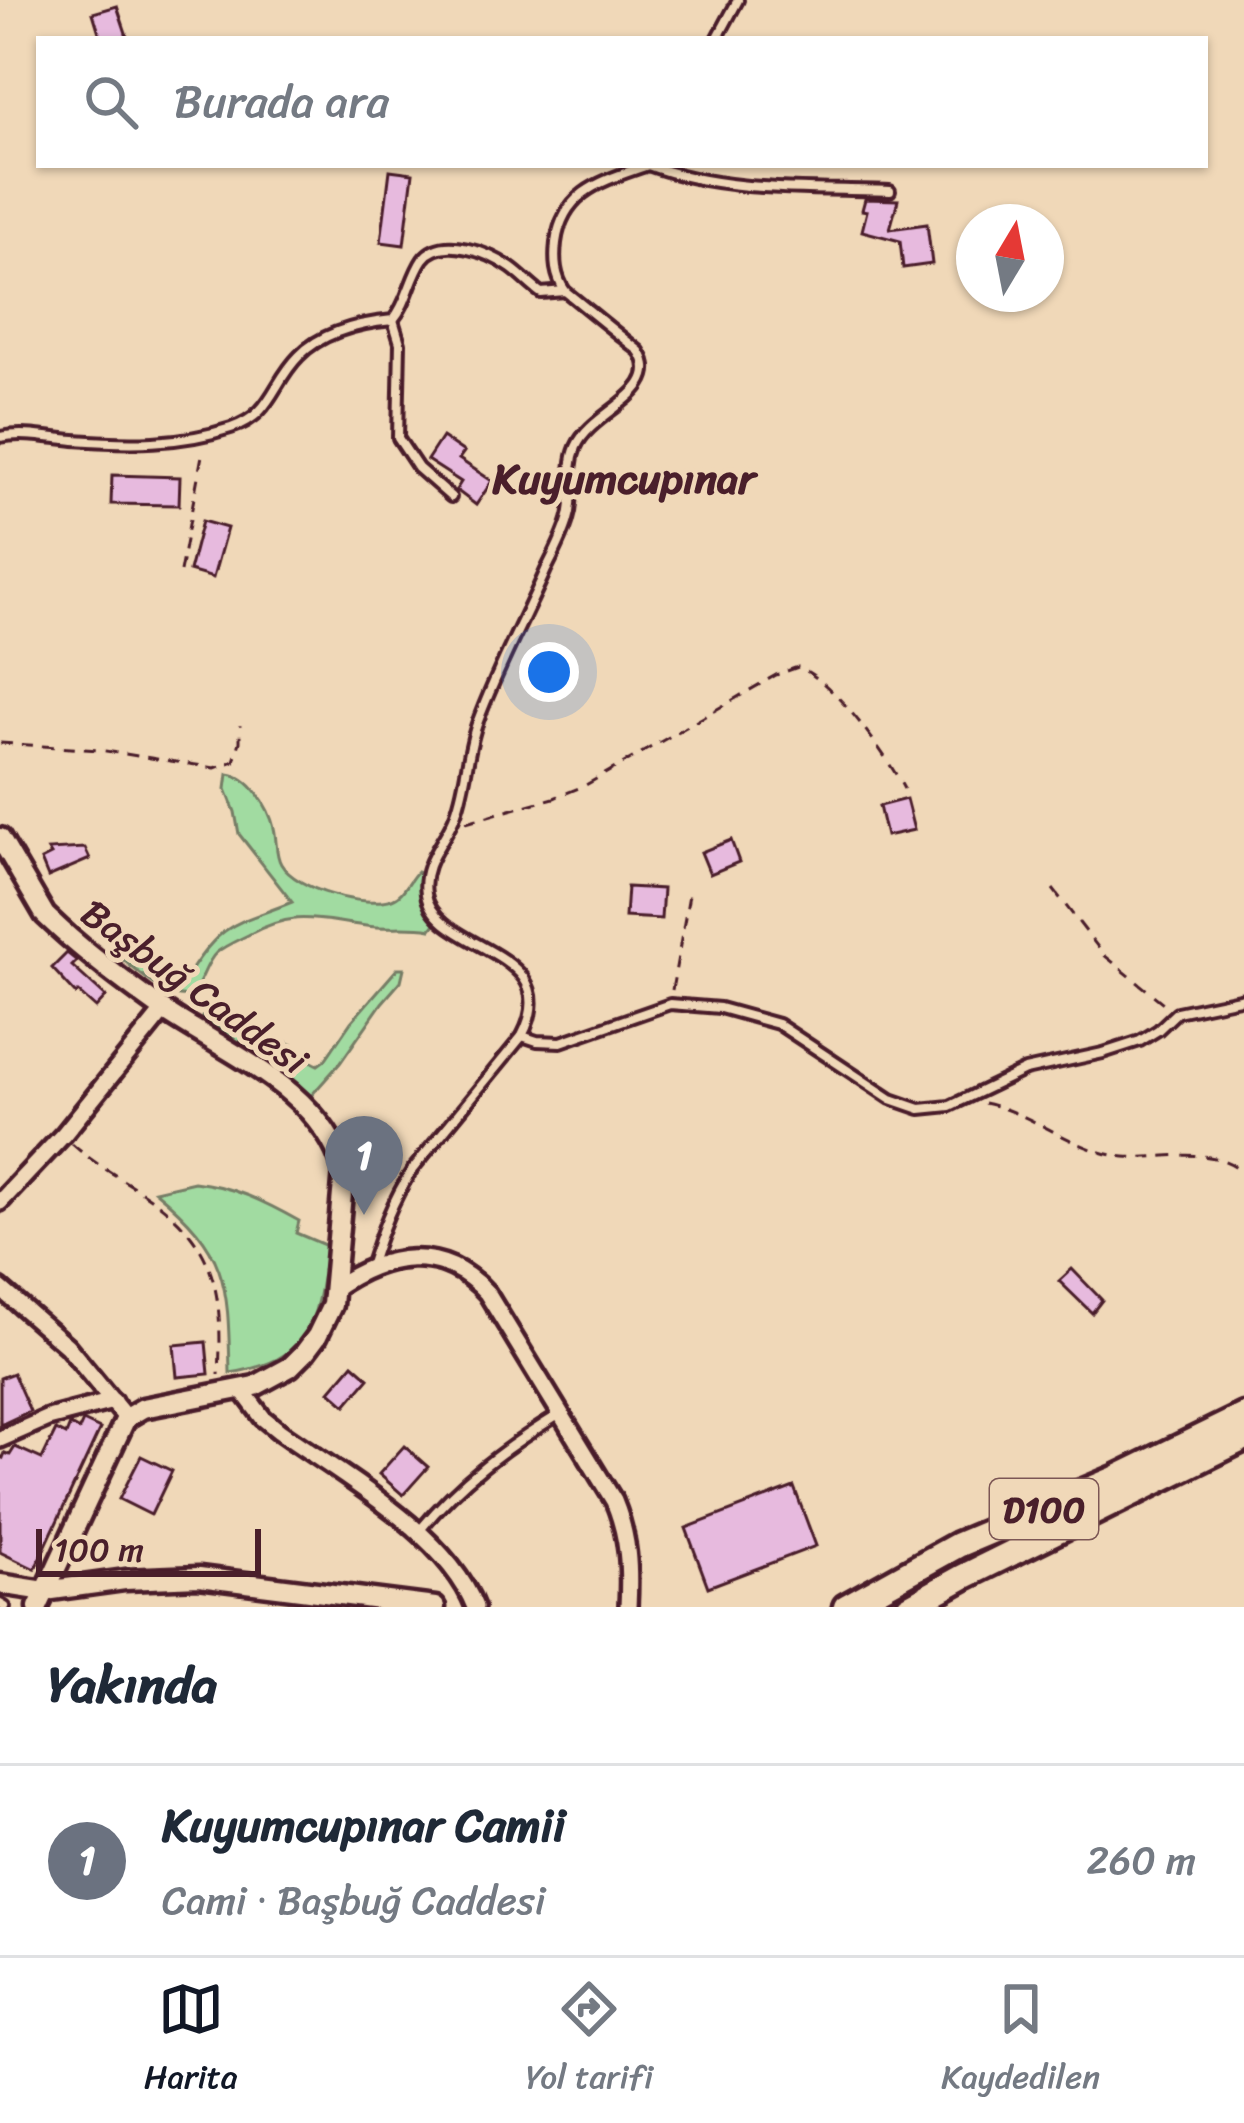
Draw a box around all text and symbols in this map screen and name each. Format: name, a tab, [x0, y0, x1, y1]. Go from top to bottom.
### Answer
search box	[36, 36, 1208, 168]
text: Burada ara	[174, 62, 389, 142]
icon: search	[78, 69, 144, 135]
north arrow	[956, 204, 1064, 312]
district label: Kuyumcupınar	[492, 442, 759, 516]
your location	[519, 642, 579, 702]
street label: Başbuğ Caddesi	[66, 880, 324, 1094]
pin: 1	[325, 1116, 403, 1215]
road number: D100	[990, 1479, 1098, 1539]
text: 100 m	[54, 1521, 144, 1579]
scale bar	[36, 1523, 261, 1576]
text: Yakında	[48, 1640, 217, 1730]
text: Kuyumcupınar Camii	[162, 1786, 565, 1866]
text: 1	[79, 1826, 95, 1895]
text: 260 m	[1087, 1826, 1196, 1895]
text: Cami · Başbuğ Caddesi	[162, 1866, 545, 1935]
tab: Harita	[144, 1976, 238, 2106]
tab: Yol tarifi	[526, 1976, 653, 2106]
tab: Kaydedilen	[941, 1976, 1100, 2106]

